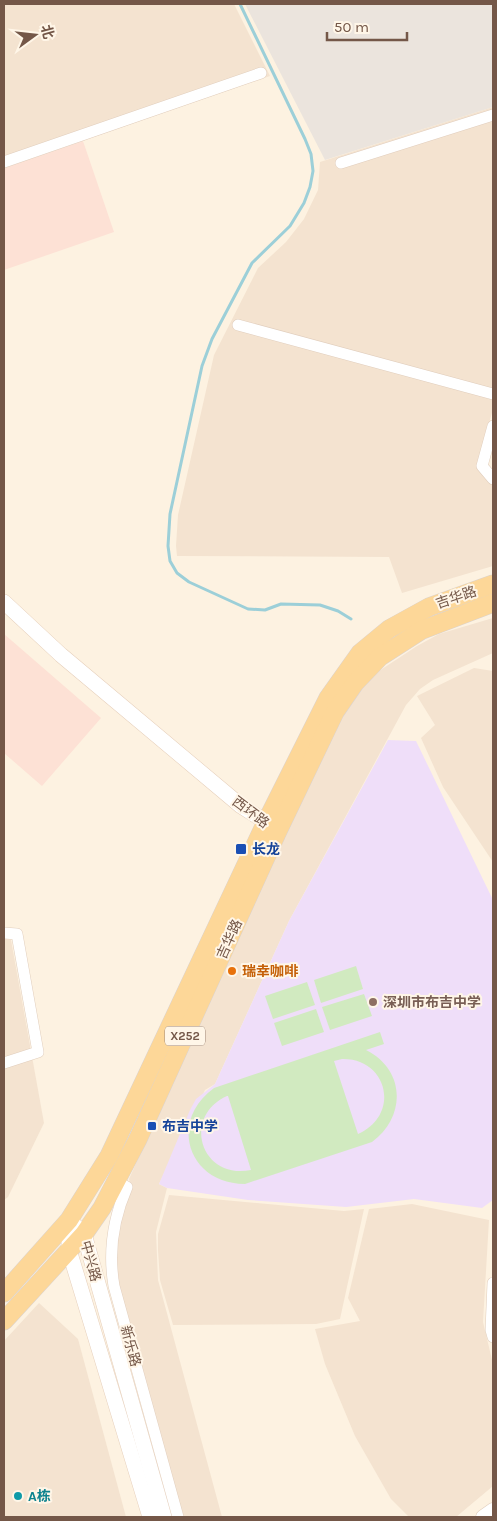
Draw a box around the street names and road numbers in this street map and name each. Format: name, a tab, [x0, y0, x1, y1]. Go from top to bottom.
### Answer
street label: 吉华路	[434, 583, 479, 612]
street label: 西环路	[229, 793, 273, 832]
street label: 吉华路	[213, 917, 246, 962]
road number: X252	[165, 1026, 205, 1046]
street label: 中兴路	[77, 1239, 104, 1284]
street label: 新乐路	[117, 1324, 144, 1369]

